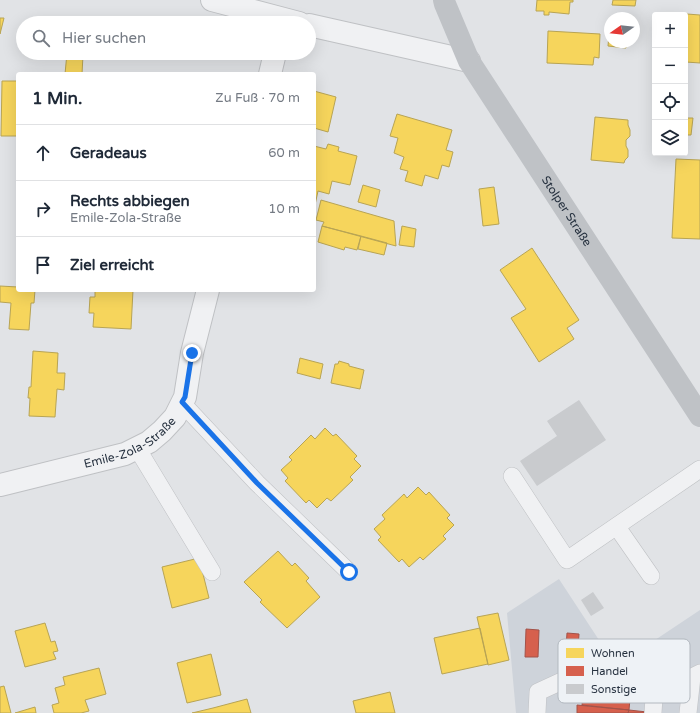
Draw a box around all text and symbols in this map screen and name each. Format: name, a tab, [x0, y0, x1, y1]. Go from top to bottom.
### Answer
north arrow	[604, 12, 640, 48]
map controls	[652, 12, 688, 156]
button: +	[652, 12, 688, 48]
search box	[16, 16, 316, 60]
icon: search	[30, 27, 52, 49]
text: Hier suchen	[62, 29, 146, 47]
button: −	[652, 48, 688, 84]
button: locate	[652, 84, 688, 120]
text: 1 Min.	[32, 88, 82, 109]
text: Zu Fuß · 70 m	[215, 90, 300, 106]
button: layers	[652, 120, 688, 156]
icon: ahead	[32, 142, 54, 164]
text: Geradeaus	[70, 144, 147, 162]
text: 60 m	[268, 145, 300, 161]
street label: Stolper Straße	[539, 173, 595, 249]
text: Rechts abbiegen	[70, 192, 190, 210]
icon: right	[32, 198, 54, 220]
text: 10 m	[268, 201, 300, 217]
text: Emile-Zola-Straße	[70, 210, 181, 226]
icon: arrive	[32, 254, 54, 276]
text: Ziel erreicht	[70, 256, 154, 274]
route end	[183, 344, 201, 362]
street label: Emile-Zola-Straße	[82, 414, 179, 471]
route start	[340, 563, 358, 581]
legend	[558, 639, 690, 703]
text: Wohnen	[591, 647, 635, 660]
text: Handel	[591, 665, 628, 678]
text: Sonstige	[591, 683, 637, 696]

